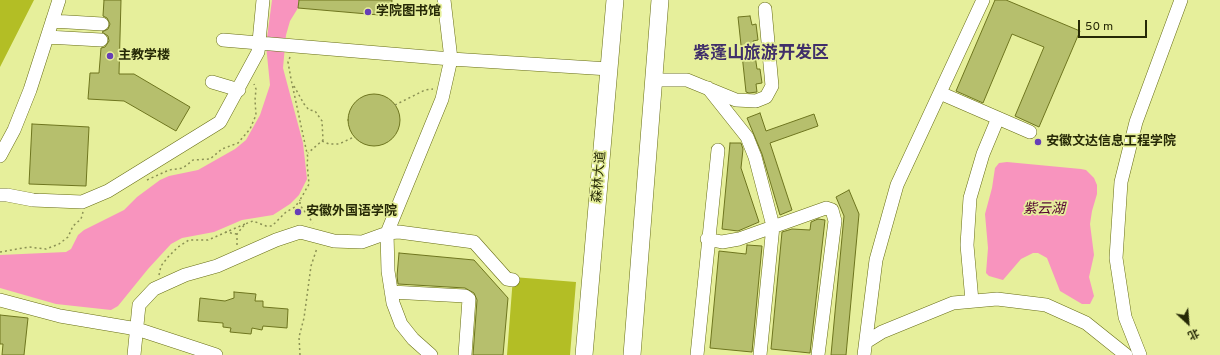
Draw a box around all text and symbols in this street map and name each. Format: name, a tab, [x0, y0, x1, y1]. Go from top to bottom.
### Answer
place label: 学院图书馆	[376, 4, 441, 20]
marker: 学院图书馆	[363, 7, 373, 17]
scale bar	[1080, 12, 1149, 38]
text: 50 m	[1085, 19, 1113, 35]
district label: 紫蓬山旅游开发区	[693, 45, 829, 65]
place label: 主教学楼	[118, 48, 170, 64]
marker: 主教学楼	[105, 51, 115, 61]
place label: 安徽文达信息工程学院	[1046, 134, 1176, 150]
marker: 安徽文达信息工程学院	[1033, 137, 1043, 147]
street label: 森林大道	[590, 150, 610, 204]
water label: 紫云湖	[1023, 202, 1065, 218]
place label: 安徽外国语学院	[306, 204, 397, 220]
marker: 安徽外国语学院	[293, 207, 303, 217]
north arrow	[1168, 303, 1208, 343]
text: 北	[1185, 325, 1201, 342]

